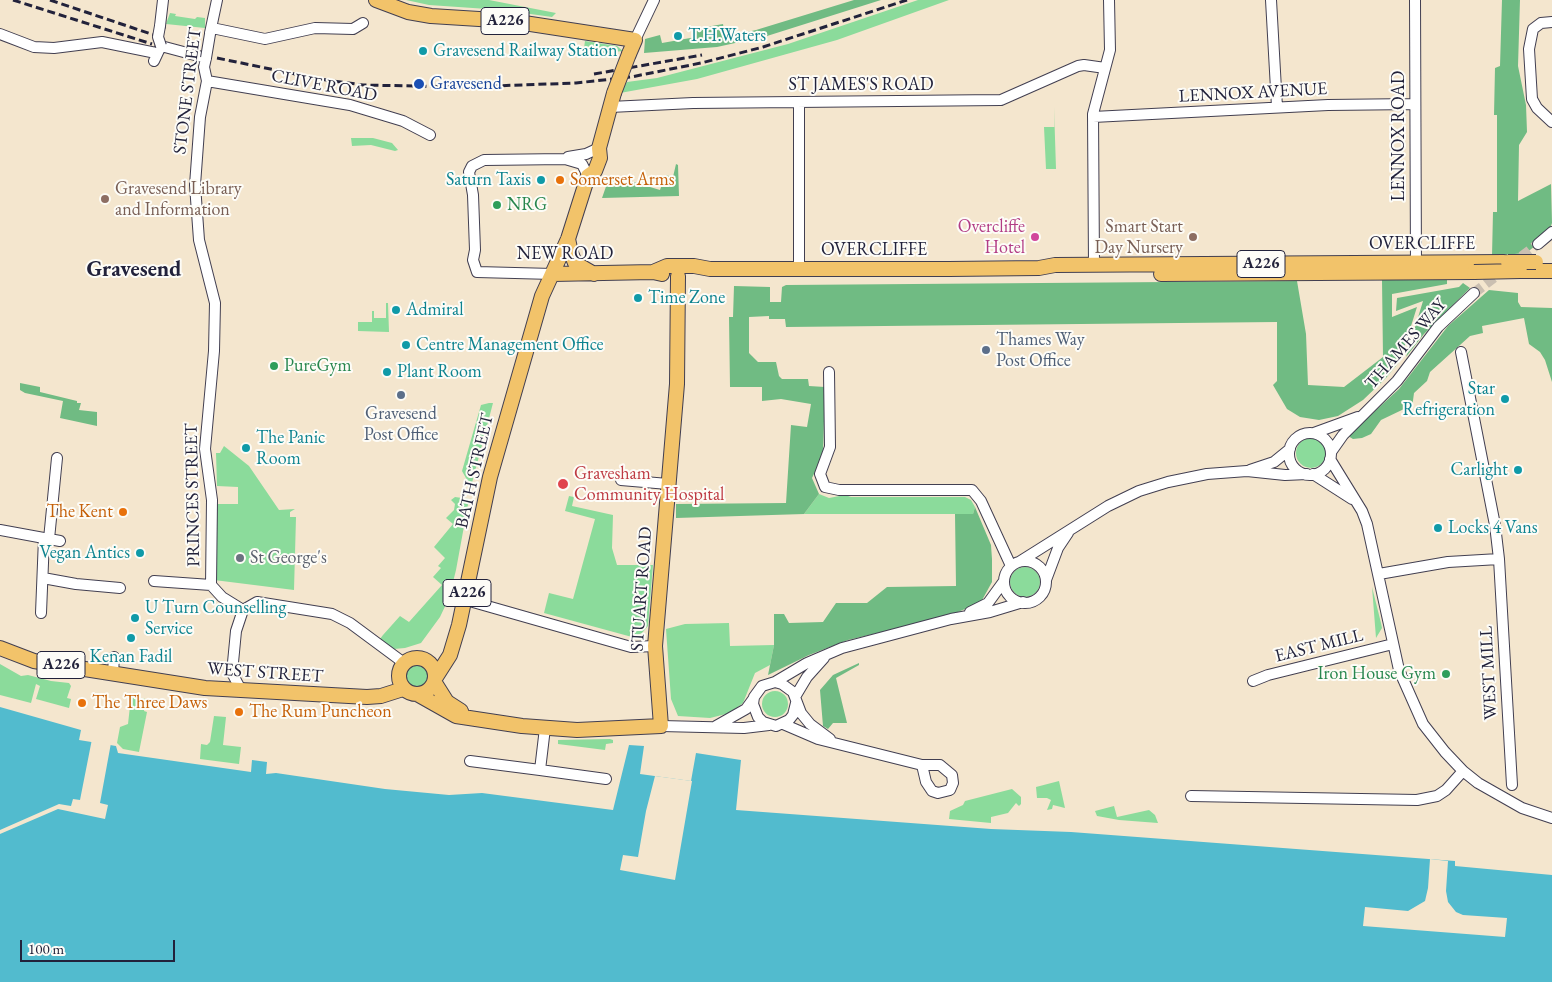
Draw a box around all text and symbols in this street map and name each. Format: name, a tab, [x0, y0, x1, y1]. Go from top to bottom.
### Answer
road number: A226	[481, 8, 529, 34]
place label: T.H.Waters	[688, 25, 766, 47]
street label: STONE STREET	[170, 26, 206, 156]
marker: T.H.Waters	[672, 30, 684, 42]
place label: Gravesend Railway Station	[433, 40, 617, 62]
marker: Gravesend Railway Station	[417, 45, 429, 57]
street label: CLIVE ROAD	[269, 65, 379, 107]
street label: LENNOX ROAD	[1388, 71, 1410, 201]
place label: Gravesend	[430, 73, 502, 95]
street label: ST JAMES'S ROAD	[789, 74, 933, 96]
marker: Gravesend	[412, 77, 426, 91]
street label: LENNOX AVENUE	[1178, 78, 1328, 108]
place label: Saturn Taxis	[446, 169, 531, 191]
place label: Somerset Arms	[570, 169, 675, 191]
marker: Saturn Taxis	[535, 174, 547, 186]
marker: Somerset Arms	[554, 174, 566, 186]
place label: Gravesend Library and Information	[115, 178, 242, 220]
marker: Gravesend Library and Information	[99, 193, 111, 205]
place label: NRG	[507, 194, 547, 216]
marker: NRG	[491, 199, 503, 211]
place label: Overcliffe Hotel	[958, 216, 1025, 258]
place label: Smart Start Day Nursery	[1094, 216, 1183, 258]
marker: Overcliffe Hotel	[1029, 231, 1041, 243]
marker: Smart Start Day Nursery	[1187, 231, 1199, 243]
street label: OVERCLIFFE	[1369, 233, 1475, 255]
street label: OVERCLIFFE	[821, 239, 927, 261]
street label: NEW ROAD	[517, 243, 613, 265]
road number: A226	[1237, 250, 1285, 278]
district label: Gravesend	[87, 257, 181, 283]
place label: Time Zone	[648, 287, 725, 309]
marker: Time Zone	[632, 292, 644, 304]
street label: THAMES WAY	[1361, 294, 1451, 394]
place label: Admiral	[406, 299, 463, 321]
marker: Admiral	[390, 304, 402, 316]
place label: Thames Way Post Office	[996, 329, 1085, 372]
place label: Centre Management Office	[416, 334, 604, 356]
marker: Centre Management Office	[400, 339, 412, 351]
marker: Thames Way Post Office	[980, 344, 992, 356]
place label: PureGym	[284, 355, 351, 377]
marker: PureGym	[268, 360, 280, 372]
place label: Plant Room	[397, 361, 482, 383]
marker: Plant Room	[381, 366, 393, 378]
place label: Star Refrigeration	[1402, 378, 1495, 420]
marker: Gravesend Post Office	[395, 389, 407, 401]
marker: Star Refrigeration	[1499, 393, 1511, 405]
place label: Gravesend Post Office	[364, 403, 438, 446]
street label: BATH STREET	[451, 411, 499, 531]
street label: PRINCES STREET	[181, 423, 205, 567]
place label: The Panic Room	[256, 427, 325, 469]
marker: The Panic Room	[240, 442, 252, 454]
place label: Carlight	[1451, 459, 1508, 481]
place label: Gravesham Community Hospital	[574, 463, 724, 506]
marker: Carlight	[1512, 464, 1524, 476]
marker: Gravesham Community Hospital	[556, 477, 570, 491]
place label: The Kent	[47, 501, 113, 523]
marker: The Kent	[117, 506, 129, 518]
place label: Locks 4 Vans	[1448, 517, 1538, 539]
marker: Locks 4 Vans	[1432, 522, 1444, 534]
street label: STUART ROAD	[627, 526, 657, 652]
place label: Vegan Antics	[39, 542, 130, 564]
marker: Vegan Antics	[134, 547, 146, 559]
place label: St George's	[250, 547, 327, 569]
marker: St George's	[234, 552, 246, 564]
road number: A226	[443, 580, 491, 606]
place label: U Turn Counselling Service	[145, 597, 286, 640]
marker: U Turn Counselling Service	[129, 612, 141, 624]
street label: EAST MILL	[1273, 625, 1365, 667]
street label: WEST MILL	[1476, 625, 1502, 721]
marker: Kenan Fadil	[125, 632, 137, 644]
place label: Kenan Fadil	[90, 646, 172, 668]
road number: A226	[37, 652, 85, 678]
street label: WEST STREET	[206, 658, 324, 688]
place label: Iron House Gym	[1317, 663, 1436, 685]
marker: Iron House Gym	[1440, 668, 1452, 680]
place label: The Three Daws	[92, 692, 207, 714]
marker: The Three Daws	[76, 697, 88, 709]
place label: The Rum Puncheon	[249, 701, 392, 723]
marker: The Rum Puncheon	[233, 706, 245, 718]
scale bar	[22, 930, 178, 962]
text: 100 m	[28, 939, 64, 958]

